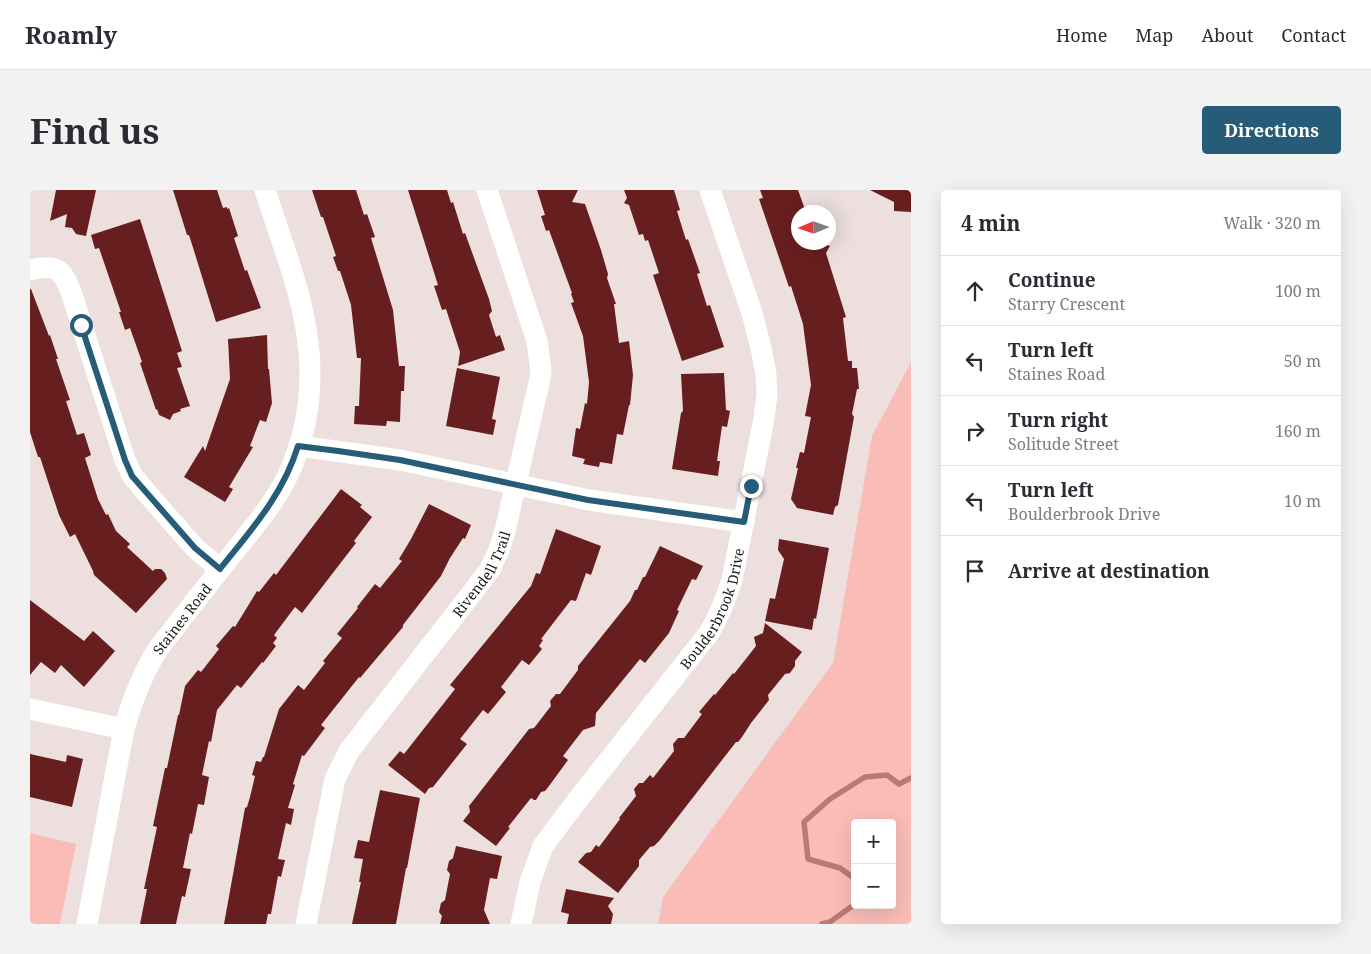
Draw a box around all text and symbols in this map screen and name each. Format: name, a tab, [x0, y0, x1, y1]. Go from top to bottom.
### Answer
text: Roamly	[25, 18, 117, 51]
text: Home	[1056, 23, 1107, 47]
text: Map	[1135, 23, 1173, 47]
text: About	[1201, 23, 1253, 47]
text: Contact	[1281, 23, 1346, 47]
button: Directions	[1202, 106, 1341, 154]
text: Find us	[30, 107, 159, 154]
north arrow	[791, 205, 836, 250]
text: 4 min	[961, 209, 1020, 237]
text: Walk · 320 m	[1224, 212, 1321, 234]
text: Continue	[1008, 267, 1096, 293]
icon: ahead	[961, 277, 989, 305]
text: 100 m	[1275, 280, 1321, 302]
text: Starry Crescent	[1008, 293, 1125, 315]
route start	[70, 314, 93, 337]
text: Turn left	[1008, 337, 1094, 363]
icon: left	[961, 347, 989, 375]
text: 50 m	[1284, 350, 1321, 372]
text: Staines Road	[1008, 363, 1105, 385]
text: Turn right	[1008, 407, 1108, 433]
icon: right	[961, 417, 989, 445]
text: 160 m	[1275, 420, 1321, 442]
text: Solitude Street	[1008, 433, 1119, 455]
route end	[740, 475, 763, 498]
text: Turn left	[1008, 477, 1094, 503]
icon: left	[961, 487, 989, 515]
text: 10 m	[1284, 490, 1321, 512]
text: Boulderbrook Drive	[1008, 503, 1160, 525]
street label: Rivendell Trail	[447, 528, 514, 621]
street label: Boulderbrook Drive	[675, 546, 748, 673]
icon: arrive	[961, 557, 989, 585]
text: Arrive at destination	[1008, 558, 1210, 584]
street label: Staines Road	[148, 579, 215, 658]
map controls	[851, 819, 896, 909]
button: +	[851, 819, 896, 864]
button: −	[851, 864, 896, 909]

